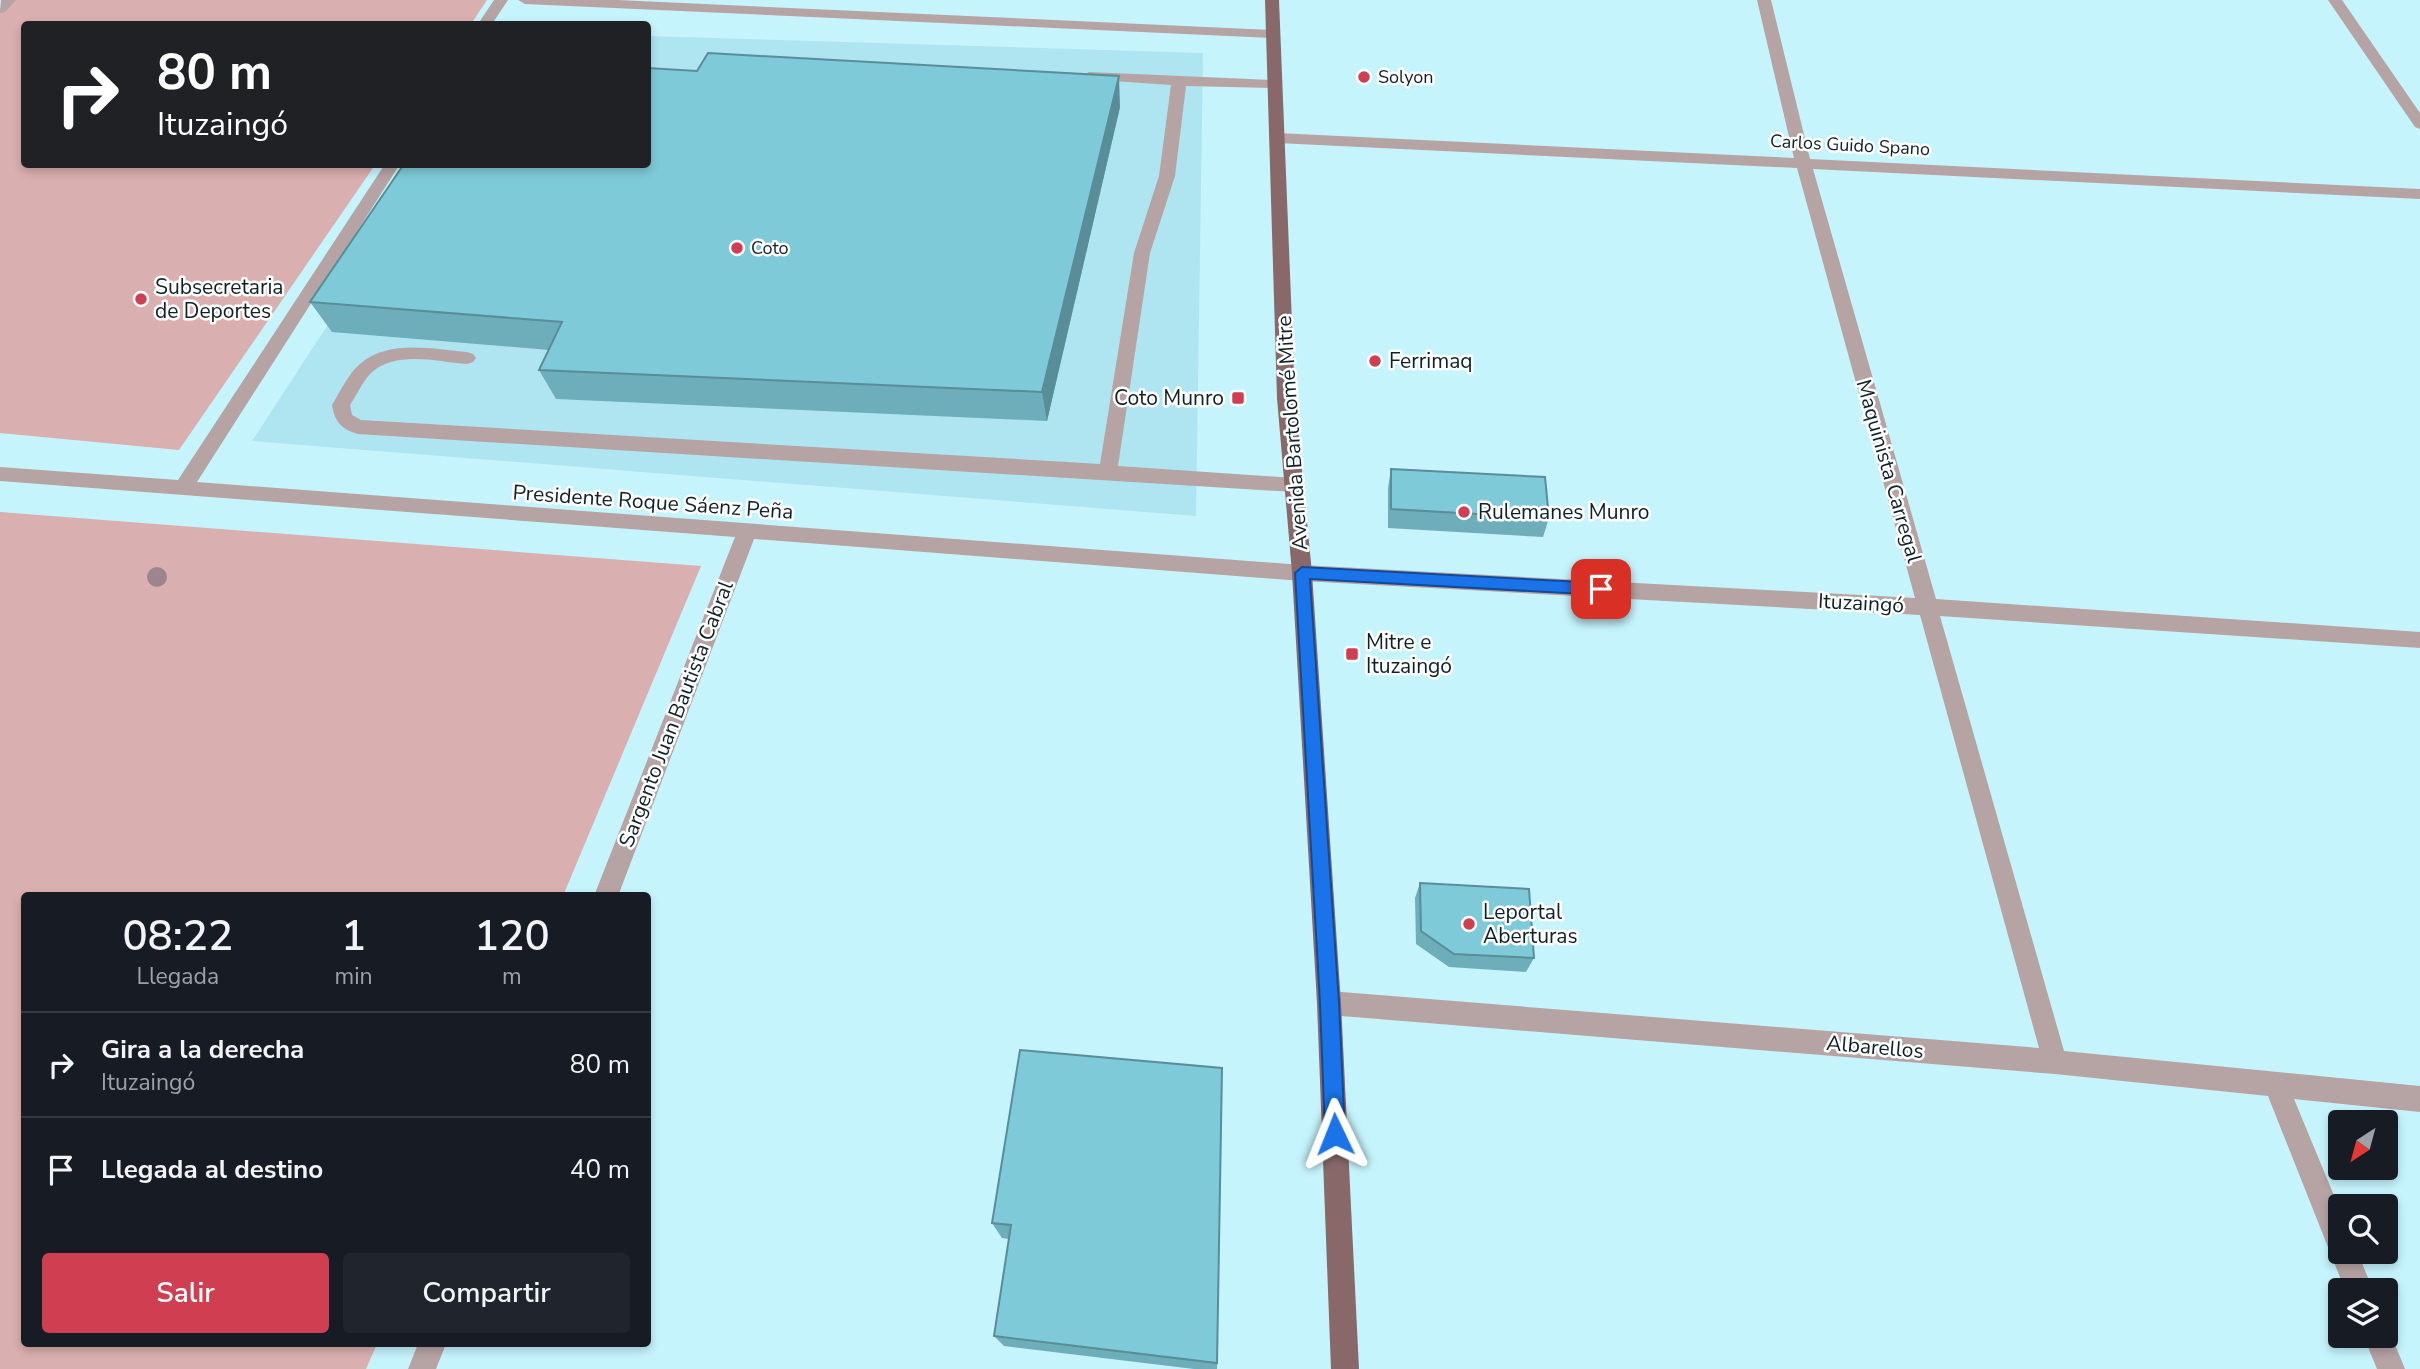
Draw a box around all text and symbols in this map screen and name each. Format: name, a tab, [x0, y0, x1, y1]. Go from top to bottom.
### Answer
text: 80 m	[157, 39, 272, 106]
icon: right	[42, 49, 133, 140]
place label: Solyon	[1378, 65, 1434, 89]
marker: Solyon	[1356, 69, 1372, 85]
text: Ituzaingó	[157, 103, 288, 146]
street label: Carlos Guido Spano	[1769, 129, 1931, 161]
place label: Coto	[751, 236, 789, 260]
marker: Coto	[729, 240, 745, 256]
place label: Subsecretaria de Deportes	[155, 273, 283, 325]
marker: Subsecretaria de Deportes	[133, 291, 149, 307]
street label: Avenida Bartolomé Mitre	[1270, 315, 1314, 551]
place label: Ferrimaq	[1389, 347, 1473, 375]
marker: Ferrimaq	[1367, 353, 1383, 369]
street label: Maquinista Carregal	[1849, 376, 1929, 567]
place label: Coto Munro	[1114, 384, 1224, 412]
marker: Coto Munro	[1230, 390, 1246, 406]
street label: Presidente Roque Sáenz Peña	[512, 478, 794, 526]
place label: Rulemanes Munro	[1478, 498, 1650, 526]
marker: Rulemanes Munro	[1456, 504, 1472, 520]
pin	[1571, 559, 1631, 619]
icon: arrive	[1582, 570, 1620, 608]
street label: Sargento Juan Bautista Cabral	[612, 576, 740, 851]
street label: Ituzaingó	[1817, 587, 1905, 619]
place label: Mitre e Ituzaingó	[1366, 628, 1452, 680]
marker: Mitre e Ituzaingó	[1344, 646, 1360, 662]
place label: Leportal Aberturas	[1483, 898, 1578, 950]
text: 08:22	[122, 908, 233, 965]
text: 1	[341, 908, 366, 965]
text: 120	[474, 908, 550, 965]
marker: Leportal Aberturas	[1461, 916, 1477, 932]
text: Llegada	[136, 961, 219, 992]
text: min	[335, 961, 373, 992]
text: m	[502, 961, 522, 992]
street label: Albarellos	[1825, 1029, 1925, 1065]
text: Gira a la derecha	[101, 1032, 304, 1067]
icon: right	[42, 1046, 80, 1084]
text: 80 m	[570, 1047, 630, 1082]
text: Ituzaingó	[101, 1067, 195, 1098]
position arrow	[1298, 1097, 1372, 1171]
north arrow	[2328, 1110, 2398, 1180]
map controls	[2328, 1110, 2398, 1348]
icon: arrive	[42, 1151, 80, 1189]
text: Llegada al destino	[101, 1152, 323, 1187]
text: 40 m	[570, 1152, 630, 1187]
button: search	[2328, 1194, 2398, 1264]
button: Salir	[42, 1253, 329, 1333]
button: Compartir	[343, 1253, 630, 1333]
button: layers	[2328, 1278, 2398, 1348]

